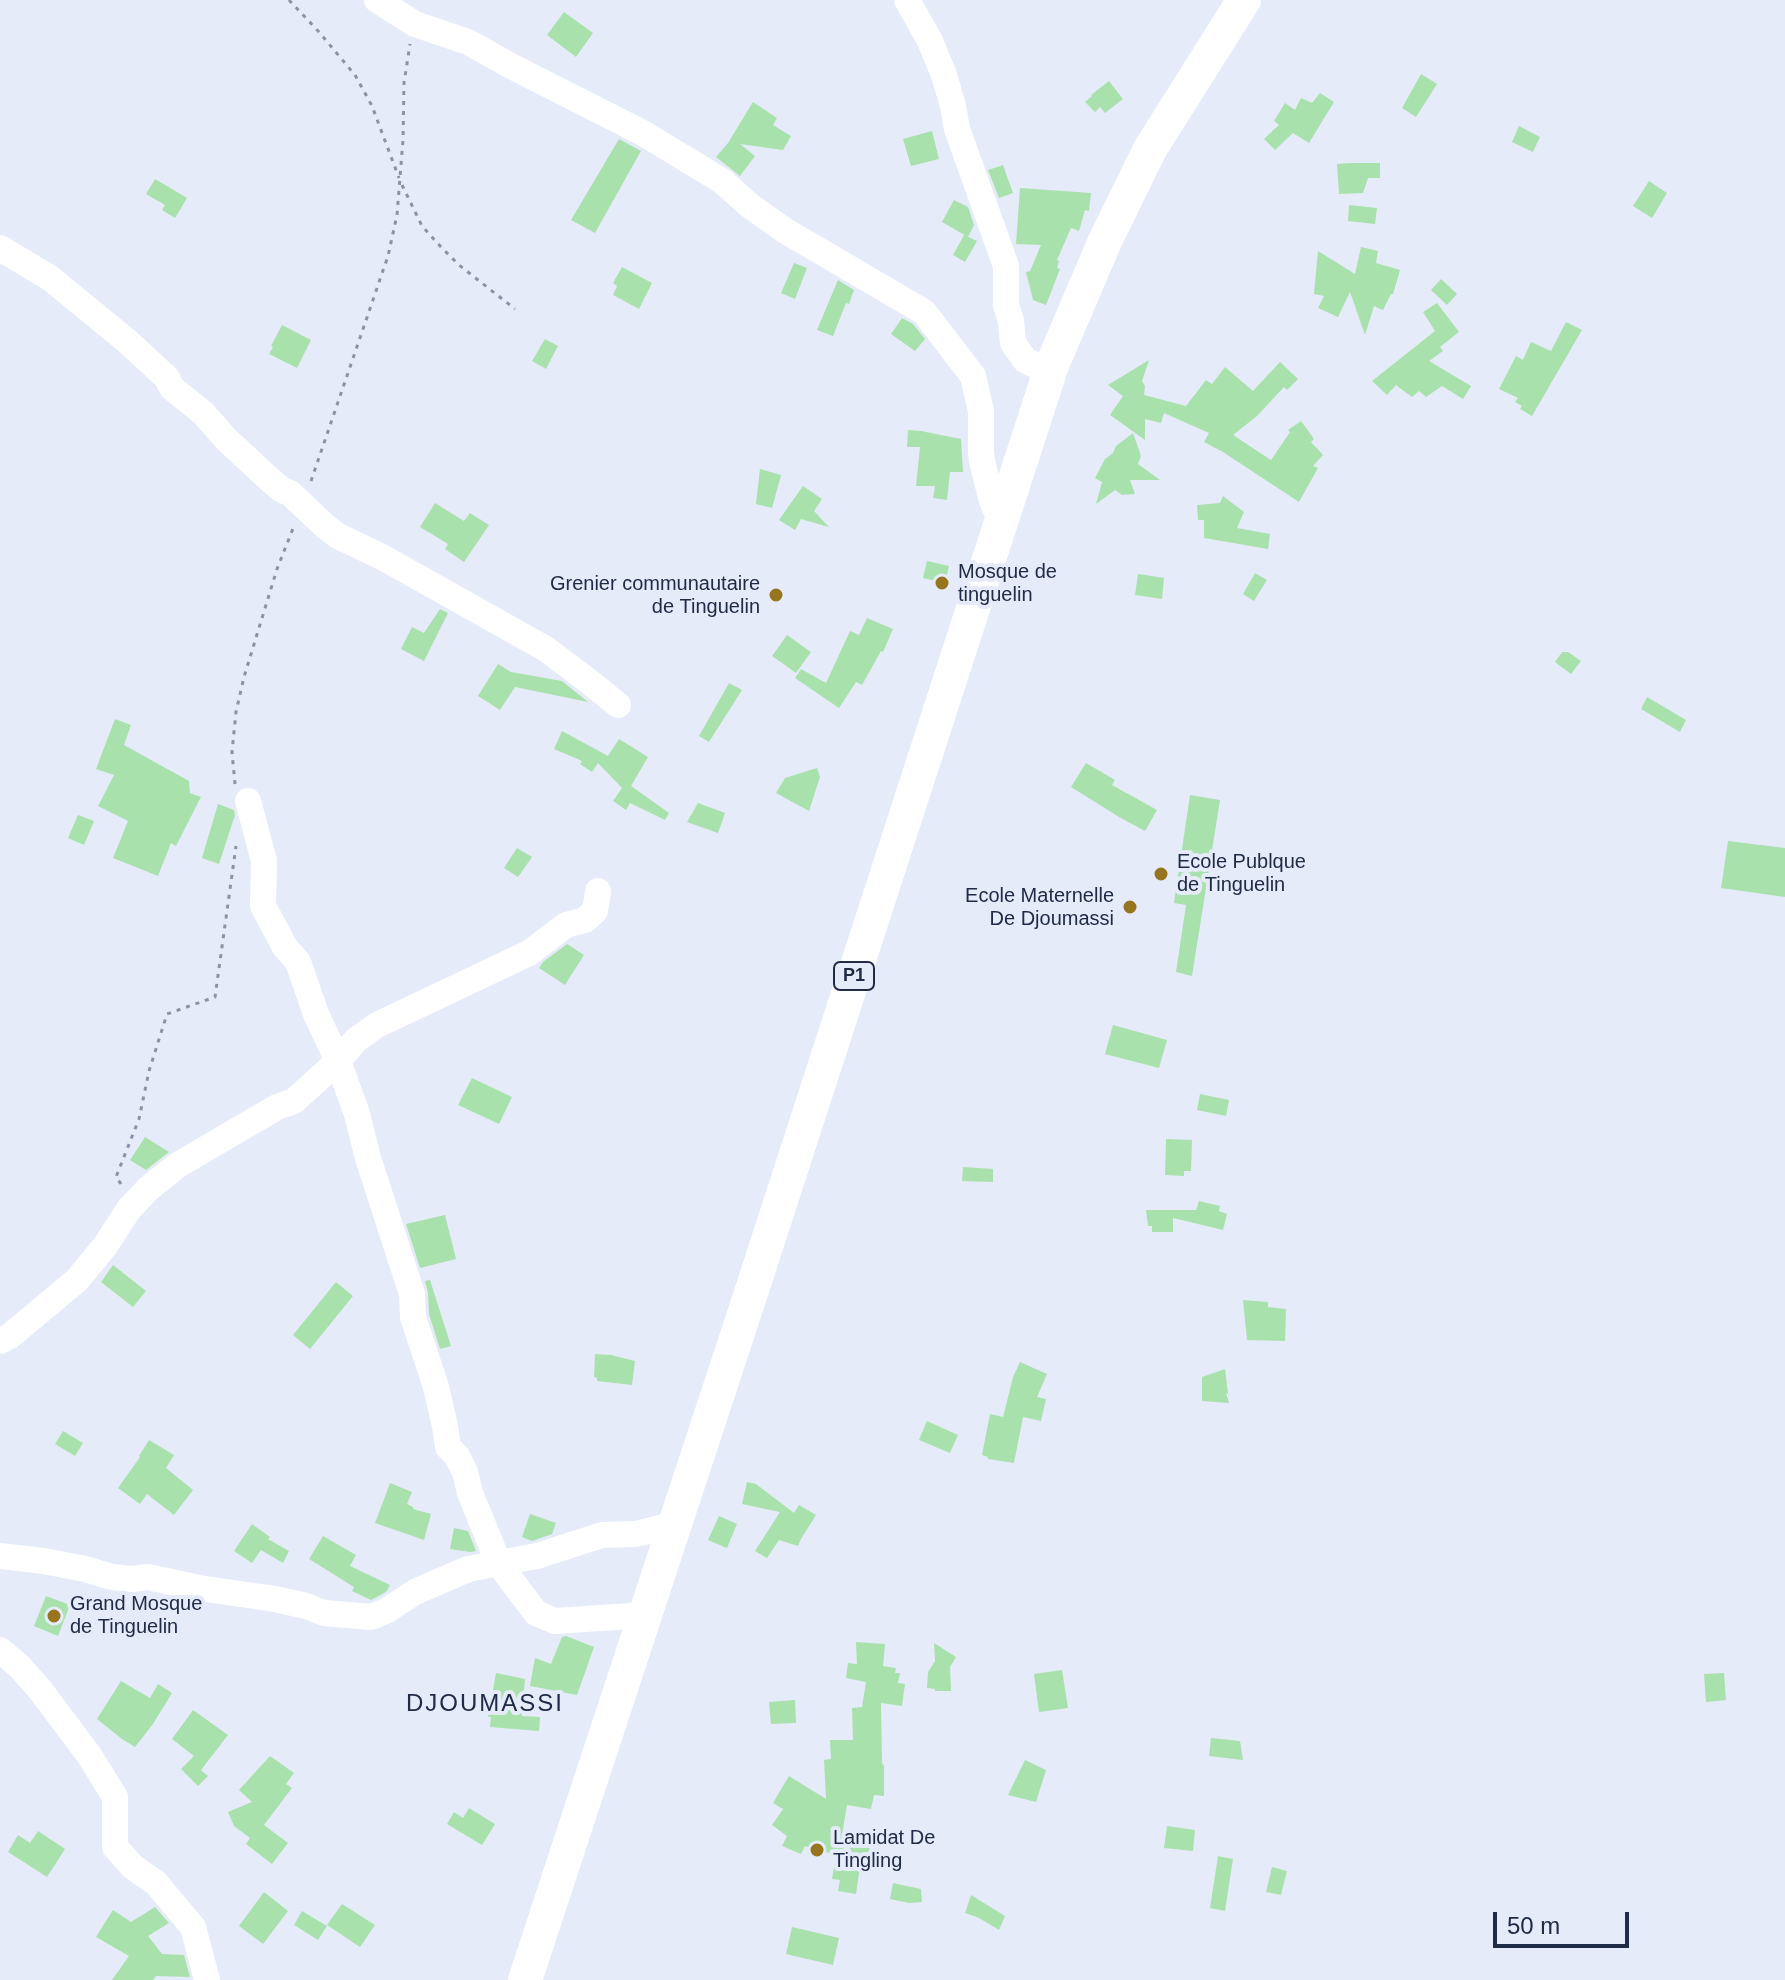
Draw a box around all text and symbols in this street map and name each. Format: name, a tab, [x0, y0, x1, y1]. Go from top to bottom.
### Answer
place label: Mosque de tinguelin	[958, 560, 1057, 607]
place label: Grenier communautaire de Tinguelin	[550, 572, 760, 619]
marker: Mosque de tinguelin	[933, 574, 951, 592]
marker: Grenier communautaire de Tinguelin	[767, 586, 785, 604]
place label: Ecole Publque de Tinguelin	[1177, 850, 1306, 897]
marker: Ecole Publque de Tinguelin	[1152, 865, 1170, 883]
place label: Ecole Maternelle De Djoumassi	[965, 884, 1114, 931]
marker: Ecole Maternelle De Djoumassi	[1121, 898, 1139, 916]
road number: P1	[834, 962, 874, 990]
place label: Grand Mosque de Tinguelin	[70, 1592, 202, 1639]
marker: Grand Mosque de Tinguelin	[45, 1607, 63, 1625]
district label: DJOUMASSI	[406, 1690, 564, 1718]
place label: Lamidat De Tingling	[833, 1826, 935, 1873]
marker: Lamidat De Tingling	[808, 1841, 826, 1859]
scale bar	[1497, 1896, 1633, 1946]
text: 50 m	[1507, 1912, 1560, 1939]

